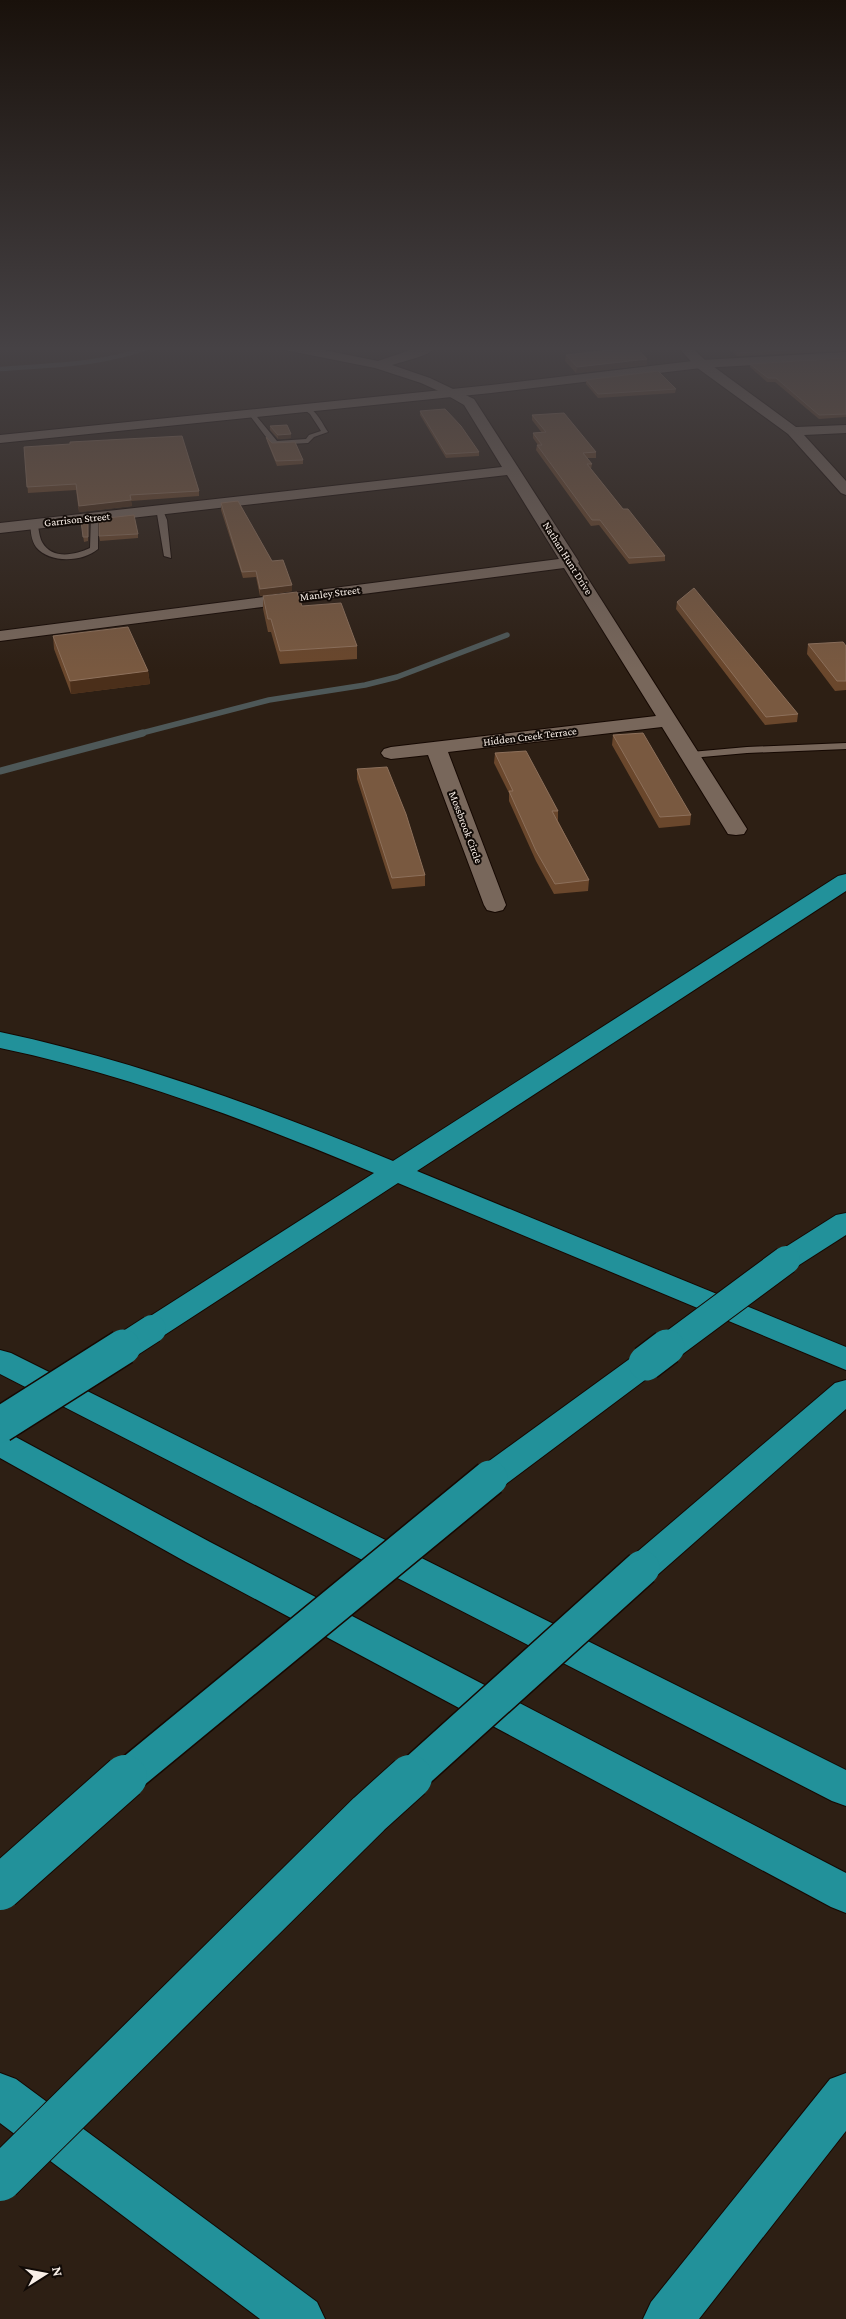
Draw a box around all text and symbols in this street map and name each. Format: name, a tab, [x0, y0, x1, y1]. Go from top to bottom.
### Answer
street label: Garrison Street	[43, 510, 111, 528]
street label: Nathan Hunt Drive	[541, 519, 595, 597]
street label: Manley Street	[299, 583, 361, 604]
street label: Hidden Creek Terrace	[483, 724, 578, 748]
street label: Mossbrook Circle	[447, 789, 485, 865]
north arrow	[20, 2249, 70, 2299]
text: N	[49, 2265, 67, 2278]

